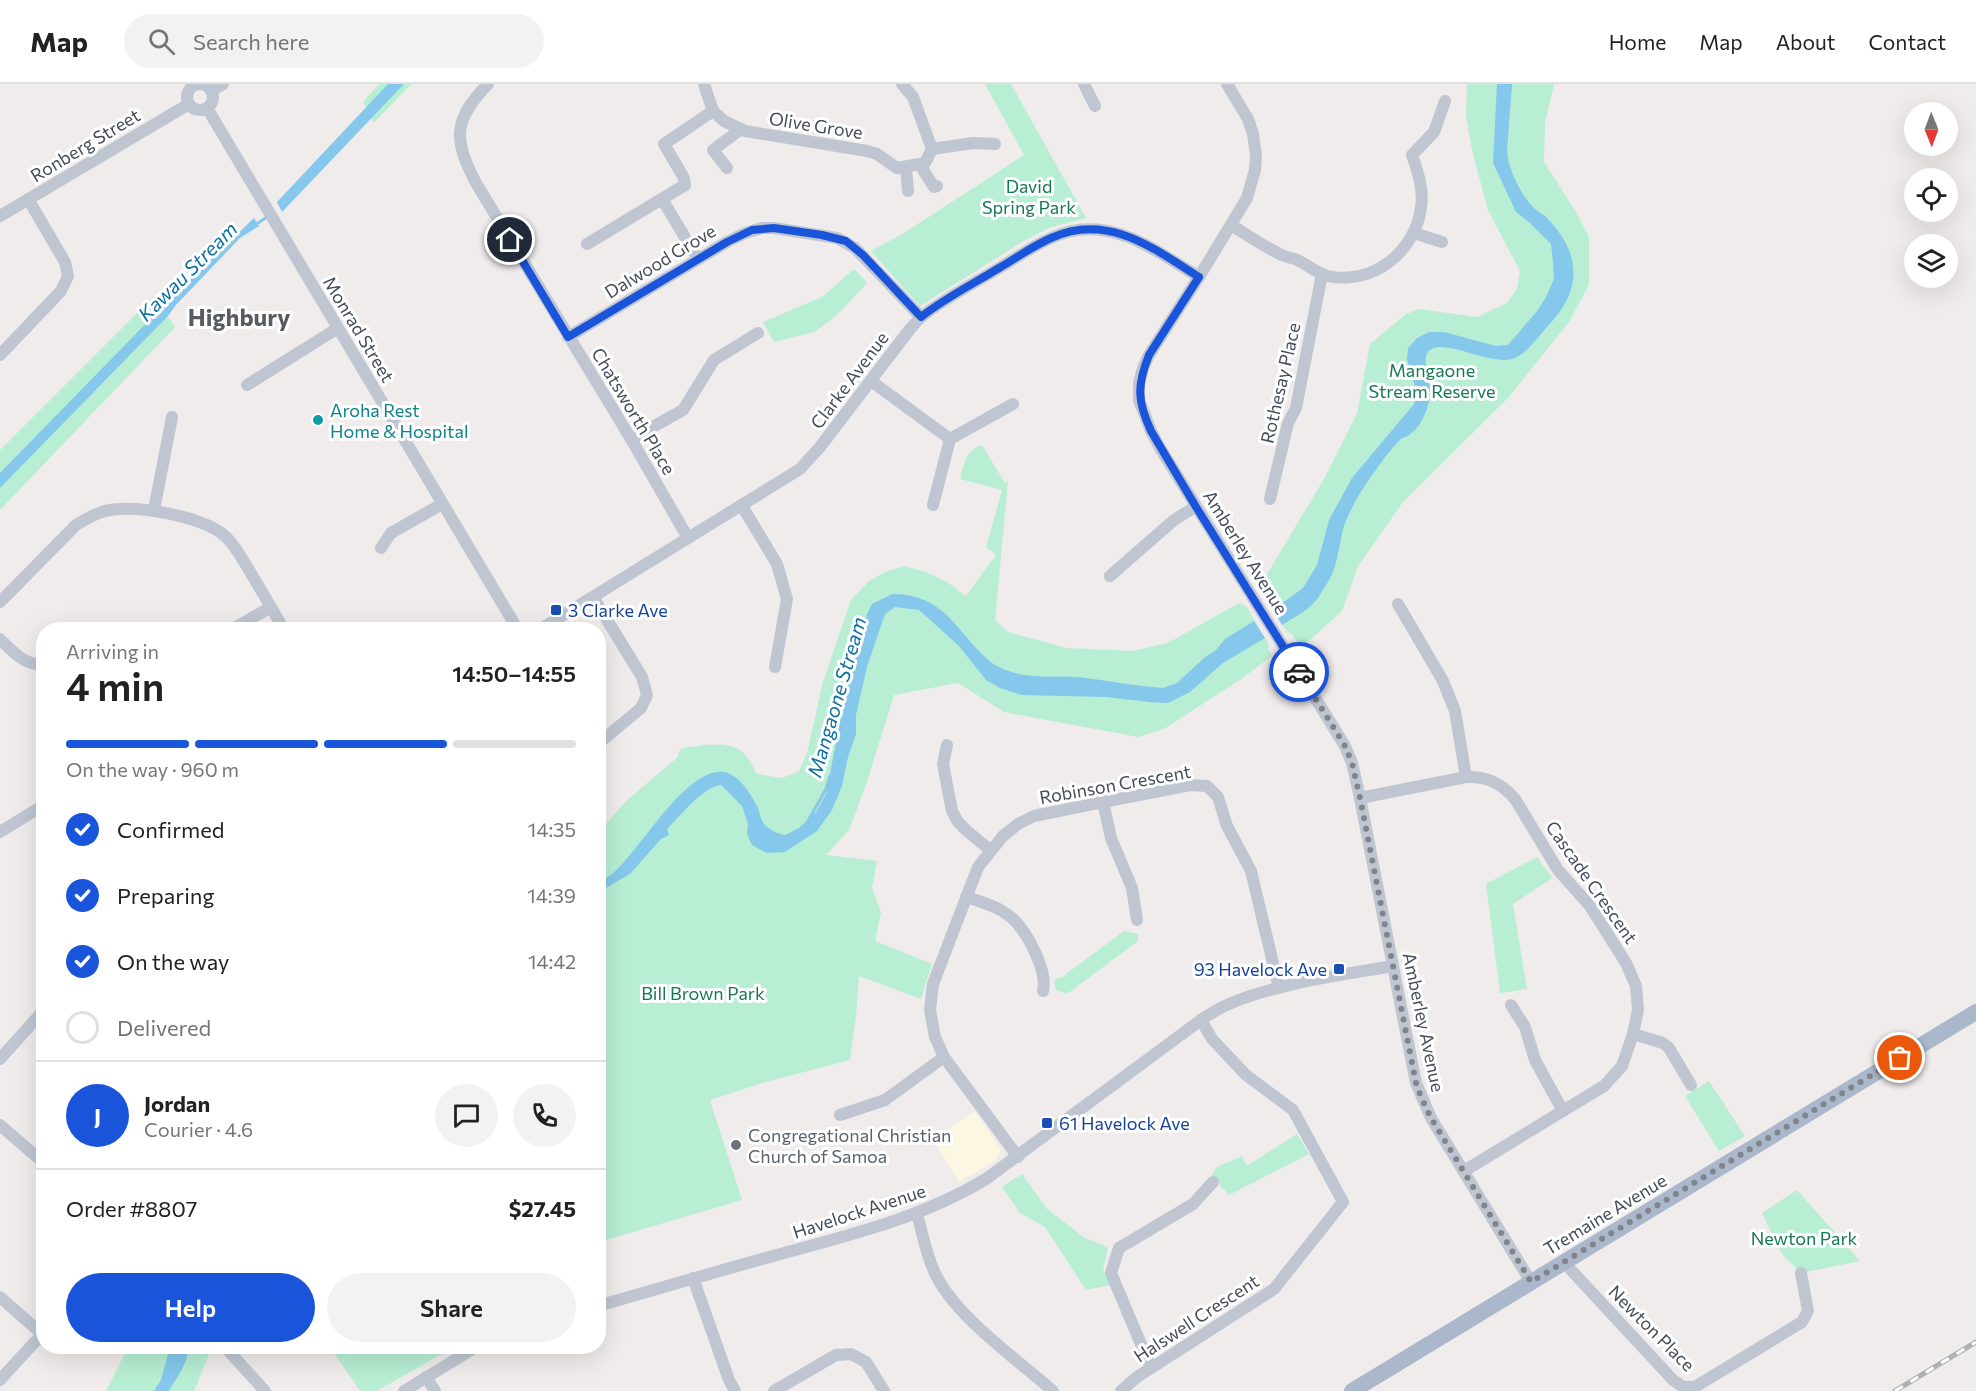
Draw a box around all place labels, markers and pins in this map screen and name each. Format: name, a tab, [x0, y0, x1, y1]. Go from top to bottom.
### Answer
pin	[484, 214, 535, 265]
place label: Aroha Rest Home & Hospital	[330, 399, 468, 442]
marker: Aroha Rest Home & Hospital	[311, 413, 325, 427]
place label: 3 Clarke Ave	[568, 599, 668, 621]
marker: 3 Clarke Ave	[549, 603, 563, 617]
place label: 93 Havelock Ave	[1194, 958, 1327, 980]
marker: 93 Havelock Ave	[1332, 962, 1346, 976]
pin	[1874, 1032, 1925, 1083]
place label: 61 Havelock Ave	[1059, 1112, 1190, 1134]
marker: 61 Havelock Ave	[1040, 1116, 1054, 1130]
place label: Congregational Christian Church of Samoa	[748, 1124, 951, 1167]
marker: Congregational Christian Church of Samoa	[729, 1138, 743, 1152]

